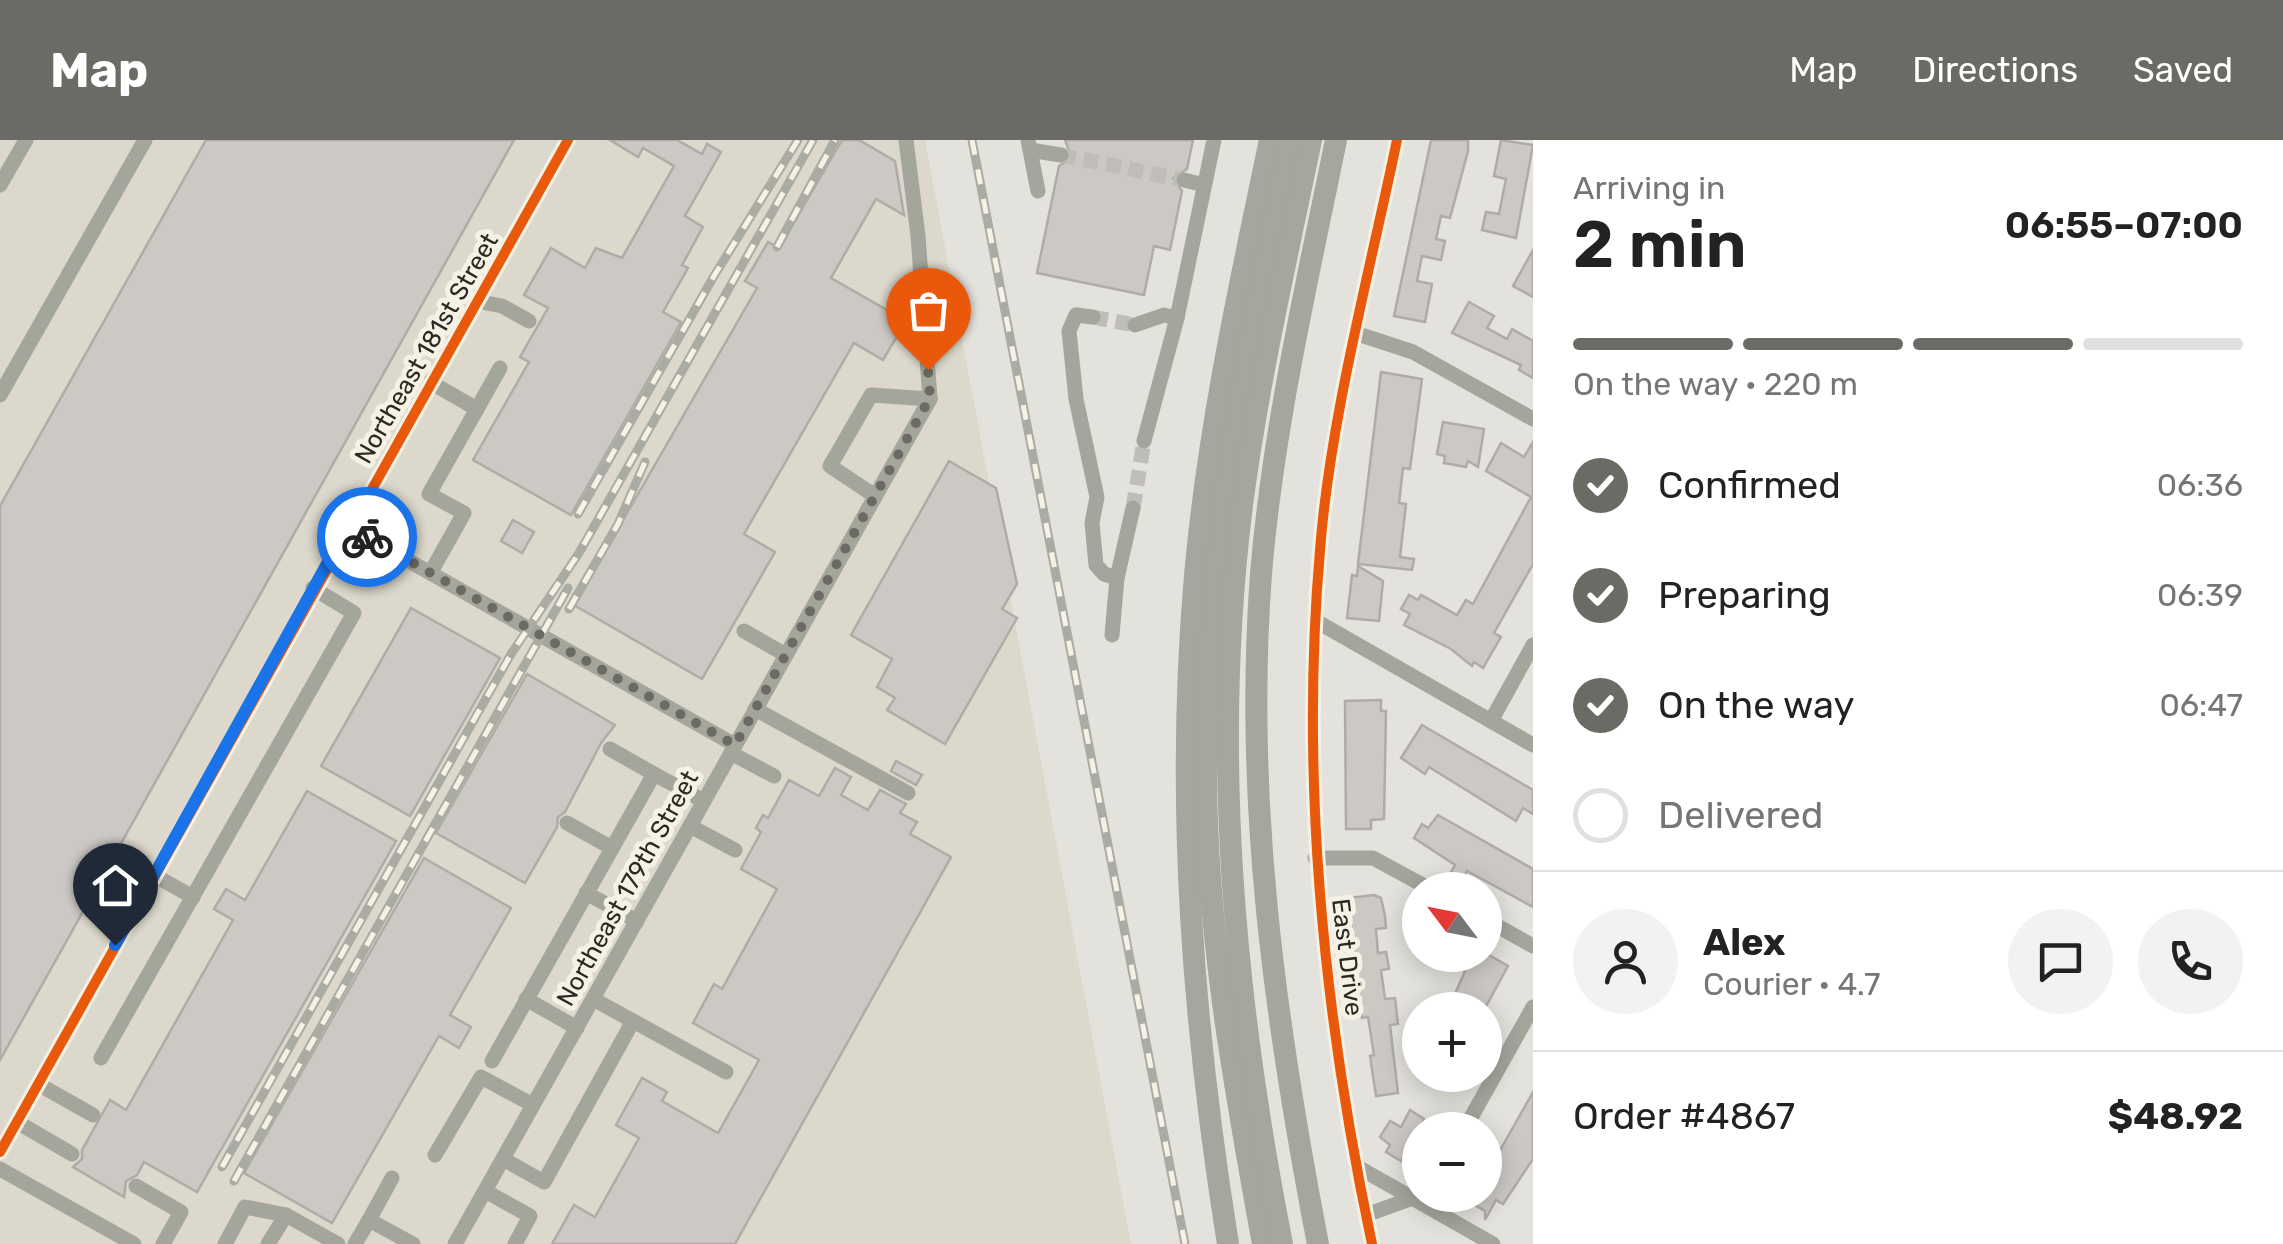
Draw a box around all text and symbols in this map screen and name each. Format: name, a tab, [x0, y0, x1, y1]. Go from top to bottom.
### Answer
text: Map	[50, 42, 148, 99]
text: Map	[1789, 49, 1857, 91]
text: Directions	[1912, 49, 2078, 91]
text: Saved	[2133, 49, 2233, 91]
text: Arriving in	[1573, 169, 1725, 207]
text: 06:55–07:00	[2005, 202, 2243, 248]
text: 2 min	[1573, 206, 1747, 283]
street label: Northeast 181st Street	[349, 228, 504, 468]
pin	[886, 268, 971, 371]
icon: bag	[901, 283, 956, 338]
text: On the way · 220 m	[1573, 365, 1858, 403]
icon: check	[1573, 458, 1628, 513]
text: Confirmed	[1658, 462, 1841, 508]
text: 06:36	[2157, 466, 2243, 504]
courier	[317, 487, 417, 587]
icon: bike	[340, 510, 395, 565]
icon: check	[1573, 568, 1628, 623]
text: Preparing	[1658, 572, 1831, 618]
text: 06:39	[2157, 576, 2243, 614]
icon: check	[1573, 678, 1628, 733]
text: On the way	[1658, 682, 1854, 728]
text: 06:47	[2159, 686, 2243, 724]
street label: Northeast 179th Street	[551, 765, 704, 1011]
text: Delivered	[1658, 792, 1823, 838]
pin	[73, 843, 158, 946]
icon: home	[88, 858, 143, 913]
north arrow	[1402, 872, 1502, 972]
map controls	[1402, 872, 1502, 1212]
street label: East Drive	[1326, 897, 1369, 1017]
button: person	[1573, 909, 1678, 1014]
button: chat	[2008, 909, 2113, 1014]
button: phone	[2138, 909, 2243, 1014]
text: Alex	[1703, 919, 1785, 965]
text: Courier · 4.7	[1703, 965, 1880, 1003]
button: +	[1402, 992, 1502, 1092]
text: Order #4867	[1573, 1093, 1795, 1139]
text: $48.92	[2108, 1093, 2243, 1139]
button: −	[1402, 1112, 1502, 1212]

